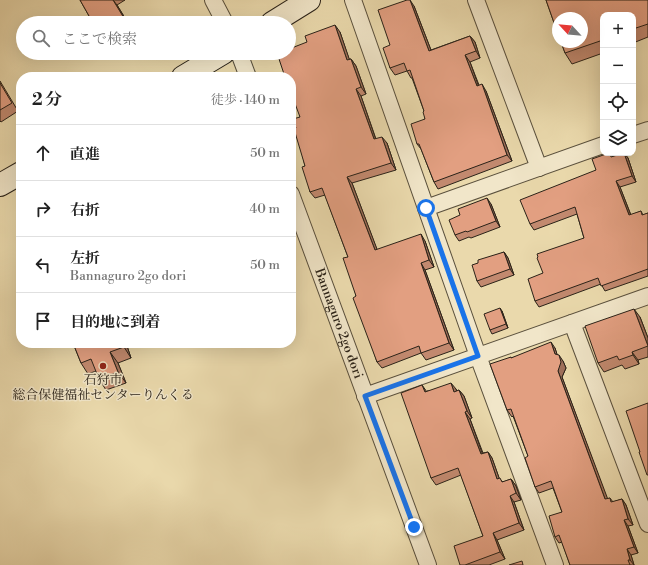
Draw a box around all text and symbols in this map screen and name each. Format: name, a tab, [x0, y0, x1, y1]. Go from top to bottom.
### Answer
north arrow	[552, 12, 588, 48]
map controls	[600, 12, 636, 156]
button: +	[600, 12, 636, 48]
search box	[16, 16, 296, 60]
icon: search	[30, 27, 52, 49]
text: ここで検索	[62, 30, 137, 49]
button: −	[600, 48, 636, 84]
button: locate	[600, 84, 636, 120]
text: 2 分	[32, 89, 62, 111]
text: 徒歩 · 140 m	[211, 92, 280, 108]
button: layers	[600, 120, 636, 156]
icon: ahead	[32, 142, 54, 164]
text: 直進	[70, 145, 100, 164]
text: 50 m	[250, 145, 280, 161]
icon: right	[32, 198, 54, 220]
route start	[417, 199, 435, 217]
text: 右折	[70, 201, 100, 220]
text: 40 m	[250, 201, 280, 217]
text: 左折	[70, 249, 100, 268]
icon: left	[32, 254, 54, 276]
text: 50 m	[250, 257, 280, 273]
street label: Bannaguro 2go dori	[311, 265, 366, 381]
text: Bannaguro 2go dori	[70, 268, 186, 284]
icon: arrive	[32, 310, 54, 332]
text: 目的地に到着	[70, 313, 160, 332]
marker: 石狩市 総合保健福祉センターりんくる	[98, 361, 108, 371]
place label: 石狩市 総合保健福祉センターりんくる	[12, 372, 194, 403]
route end	[405, 518, 423, 536]

